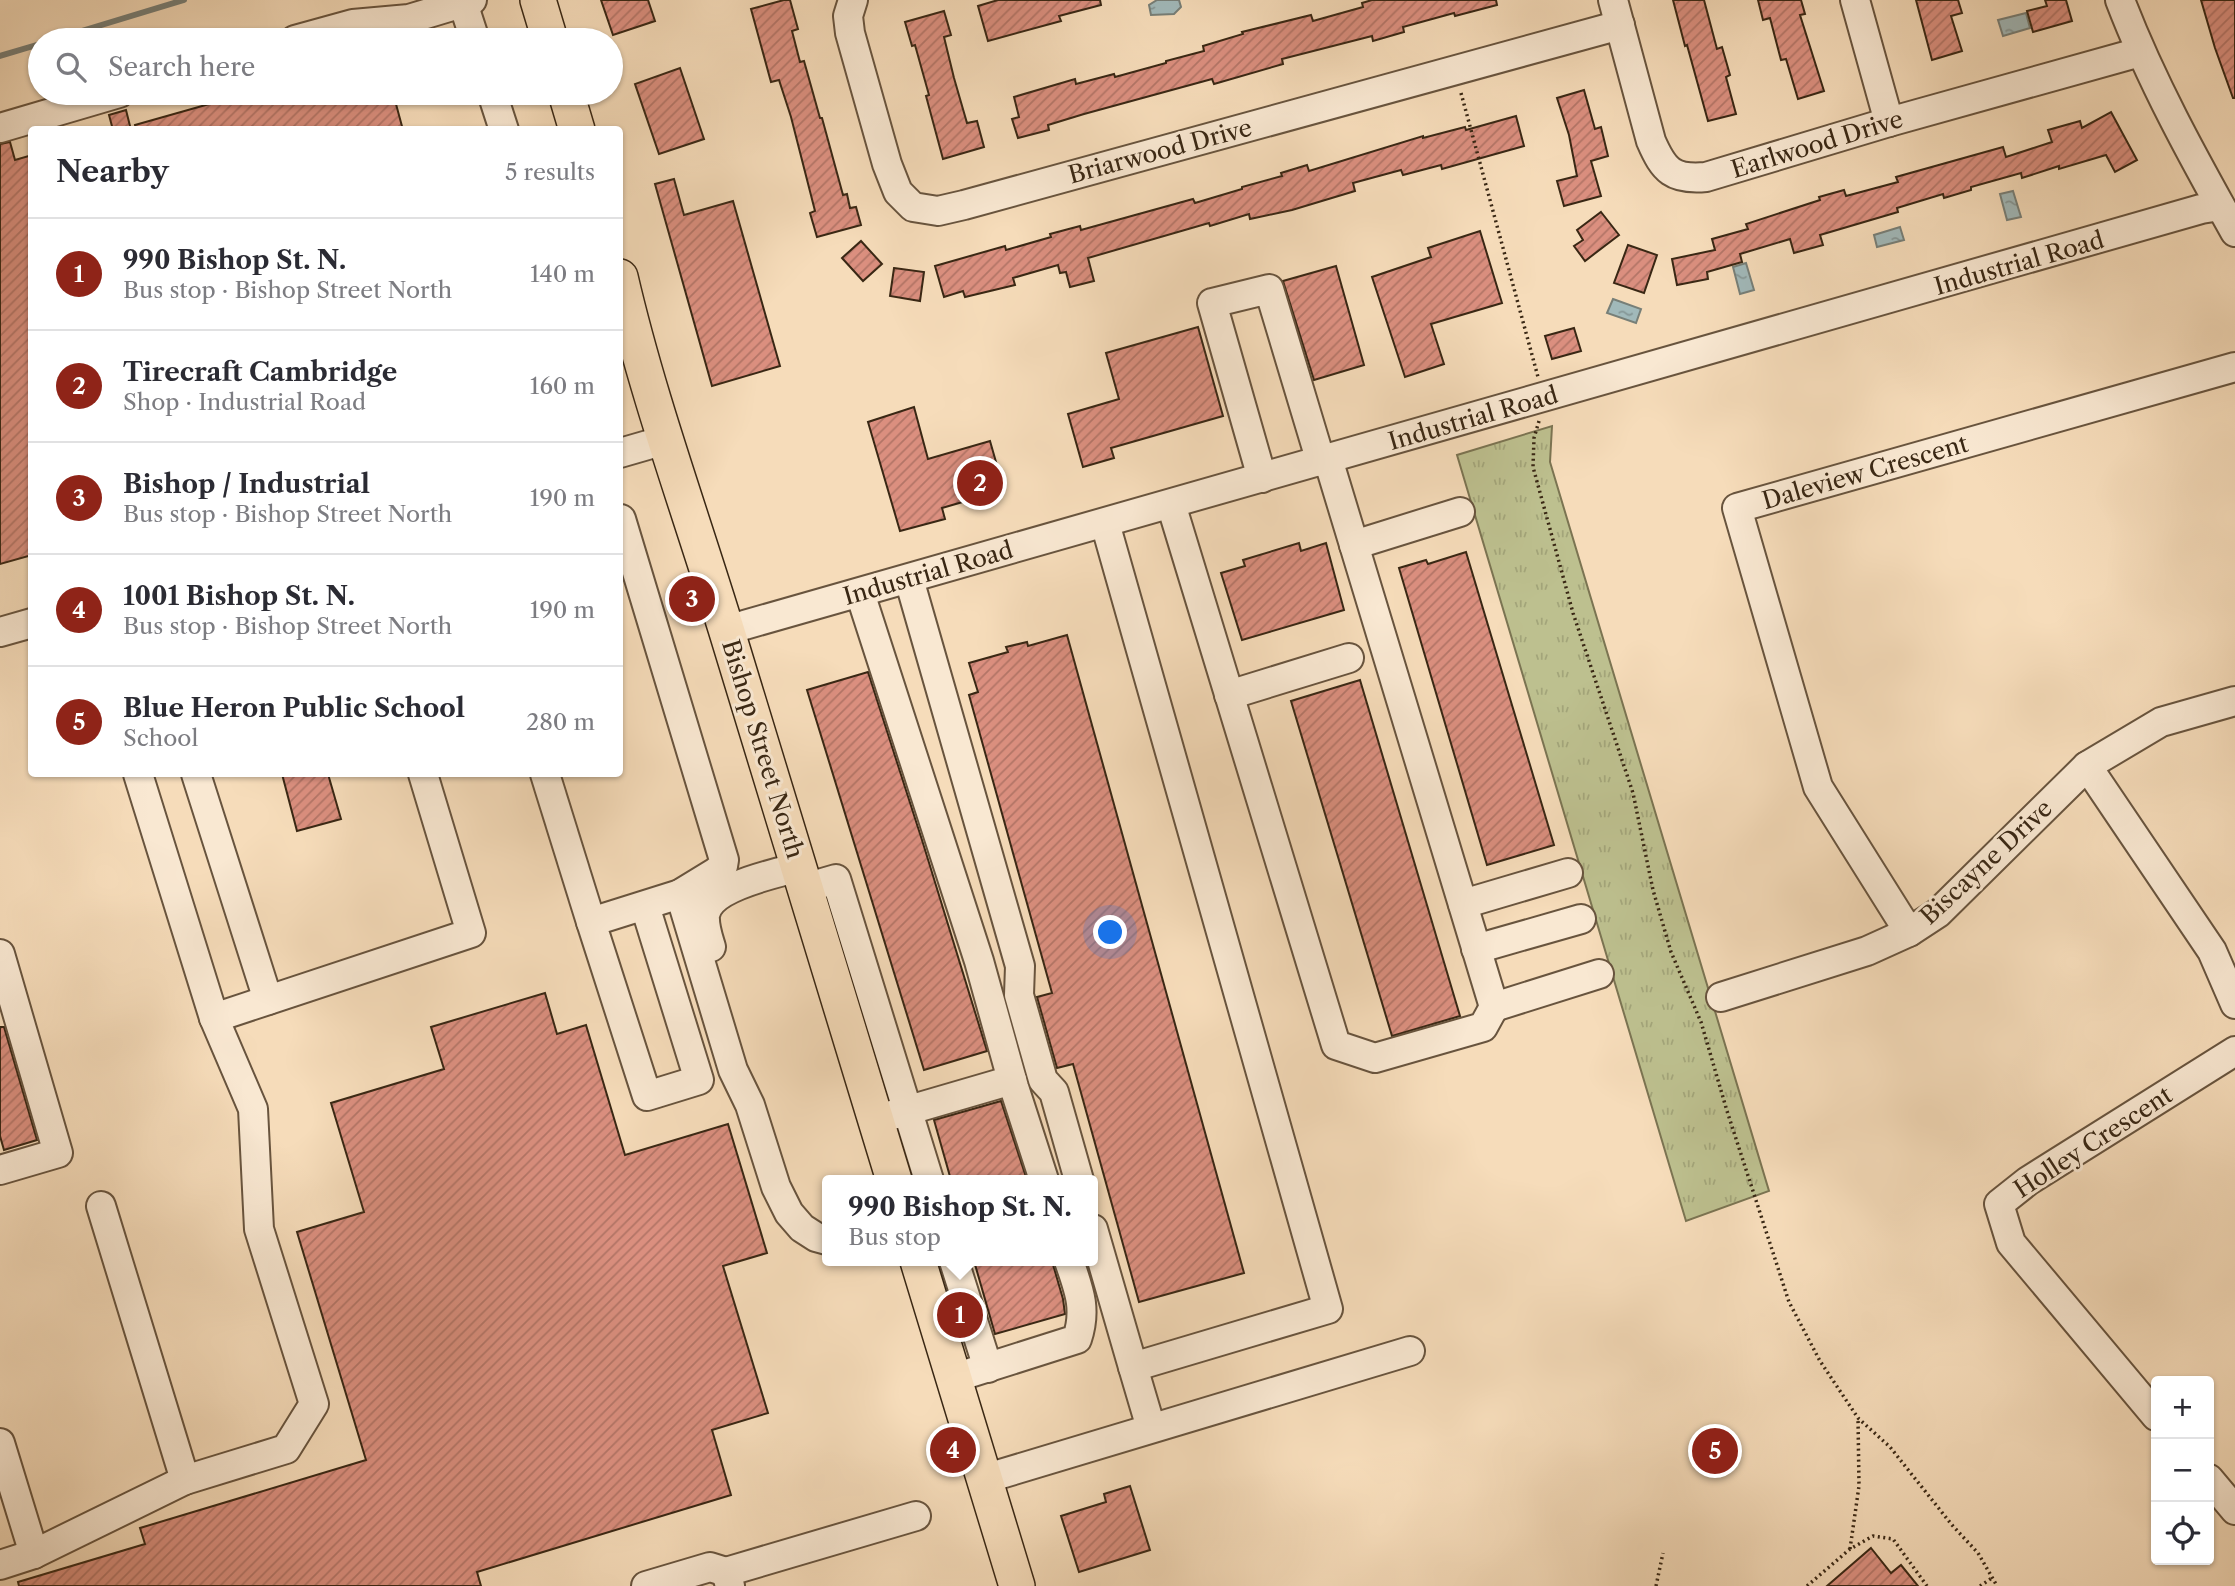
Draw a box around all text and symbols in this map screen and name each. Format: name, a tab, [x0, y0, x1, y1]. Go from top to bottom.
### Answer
search box	[28, 28, 623, 105]
icon: search	[52, 48, 90, 86]
text: Search here	[108, 51, 255, 83]
street label: Earlwood Drive	[1728, 104, 1906, 184]
street label: Briarwood Drive	[1065, 113, 1255, 189]
text: Nearby	[56, 153, 169, 190]
text: 5 results	[505, 158, 595, 186]
street label: Industrial Road	[1931, 225, 2108, 301]
text: 990 Bishop St. N.	[123, 244, 346, 276]
text: 1	[74, 260, 84, 288]
text: 140 m	[530, 260, 595, 288]
text: Bus stop · Bishop Street North	[123, 276, 452, 304]
text: Tirecraft Cambridge	[123, 356, 397, 388]
text: 2	[72, 372, 86, 400]
text: 160 m	[530, 372, 595, 400]
street label: Industrial Road	[1385, 380, 1562, 456]
text: Shop · Industrial Road	[123, 388, 366, 416]
street label: Daleview Crescent	[1759, 429, 1972, 515]
pin: 2	[957, 457, 1003, 509]
text: Bishop / Industrial	[123, 468, 370, 500]
text: 3	[73, 484, 86, 512]
text: 190 m	[530, 484, 595, 512]
text: Bus stop · Bishop Street North	[123, 500, 452, 528]
street label: Industrial Road	[840, 535, 1017, 611]
pin: 3	[669, 573, 715, 625]
text: 1001 Bishop St. N.	[123, 580, 355, 612]
text: 4	[72, 596, 86, 624]
text: 190 m	[530, 596, 595, 624]
text: Bus stop · Bishop Street North	[123, 612, 452, 640]
street label: Bishop Street North	[716, 636, 810, 862]
text: Blue Heron Public School	[123, 692, 465, 724]
text: 5	[73, 708, 85, 736]
text: 280 m	[526, 708, 595, 736]
text: School	[123, 724, 198, 752]
street label: Biscayne Drive	[1914, 794, 2058, 930]
your location	[1093, 915, 1127, 949]
street label: Holley Crescent	[2009, 1080, 2178, 1204]
popup	[822, 1175, 1098, 1266]
text: 990 Bishop St. N.	[848, 1191, 1072, 1223]
text: Bus stop	[848, 1223, 941, 1251]
pin: 1	[937, 1289, 983, 1341]
map controls	[2151, 1376, 2214, 1565]
button: +	[2151, 1376, 2214, 1439]
pin: 4	[930, 1424, 976, 1476]
pin: 5	[1692, 1425, 1738, 1477]
button: −	[2151, 1439, 2214, 1502]
button: locate	[2151, 1502, 2214, 1565]

